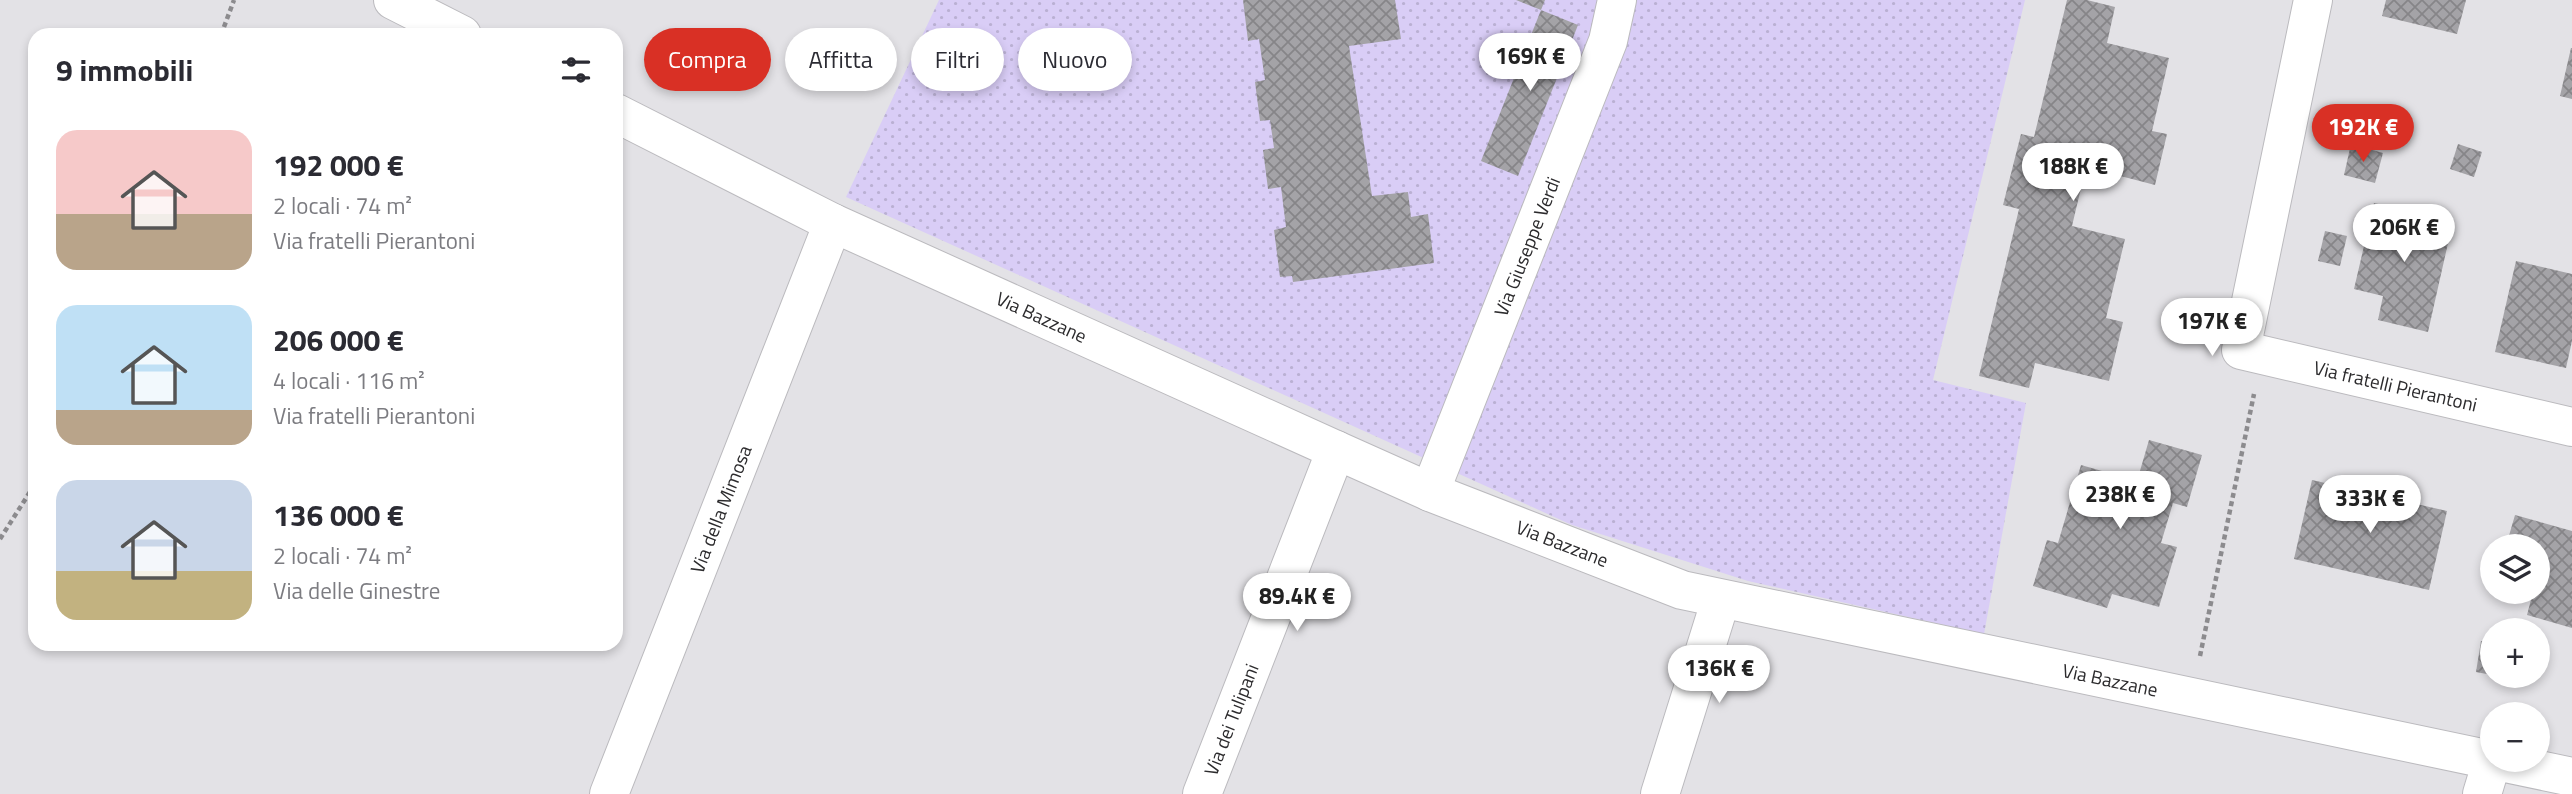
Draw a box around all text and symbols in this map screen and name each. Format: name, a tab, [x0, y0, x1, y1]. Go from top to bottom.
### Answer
chip: Compra	[644, 28, 771, 91]
chip: Affitta	[785, 28, 897, 91]
chip: Filtri	[911, 28, 1004, 91]
chip: Nuovo	[1018, 28, 1132, 91]
pin: 169K €	[1473, 34, 1587, 93]
text: 169K €	[1495, 38, 1565, 73]
text: 9 immobili	[56, 47, 193, 93]
icon: filters	[557, 51, 595, 89]
pin: 192K €	[2306, 104, 2420, 164]
text: 192K €	[2328, 109, 2398, 144]
text: 192 000 €	[273, 142, 404, 188]
pin: 188K €	[2016, 144, 2130, 203]
text: 188K €	[2038, 148, 2108, 183]
icon: home	[112, 158, 196, 242]
street label: Via Giuseppe Verdi	[1486, 172, 1567, 320]
text: 2 locali · 74 m²	[273, 188, 412, 223]
pin: 206K €	[2347, 204, 2461, 264]
text: 206K €	[2369, 209, 2439, 244]
text: Via fratelli Pierantoni	[273, 223, 475, 258]
street label: Via Bazzane	[992, 283, 1092, 350]
pin: 197K €	[2155, 298, 2269, 358]
text: 197K €	[2177, 303, 2247, 338]
text: 206 000 €	[273, 317, 404, 363]
icon: home	[112, 333, 196, 417]
street label: Via fratelli Pierantoni	[2311, 352, 2480, 419]
text: 4 locali · 116 m²	[273, 363, 425, 398]
text: Via fratelli Pierantoni	[273, 398, 475, 433]
street label: Via della Mimosa	[682, 440, 759, 577]
pin: 238K €	[2063, 472, 2177, 531]
text: 238K €	[2085, 476, 2155, 511]
pin: 333K €	[2313, 476, 2427, 535]
text: 333K €	[2335, 480, 2405, 515]
text: 136 000 €	[273, 492, 404, 538]
icon: home	[112, 508, 196, 592]
street label: Via Bazzane	[1512, 512, 1613, 574]
map controls	[2480, 534, 2550, 772]
button: layers	[2480, 534, 2550, 604]
text: 2 locali · 74 m²	[273, 538, 412, 573]
text: Via delle Ginestre	[273, 573, 440, 608]
pin: 89.4K €	[1232, 574, 1362, 633]
text: 89.4K €	[1259, 578, 1335, 613]
button: +	[2480, 618, 2550, 688]
pin: 136K €	[1662, 646, 1776, 705]
text: 136K €	[1684, 650, 1754, 685]
street label: Via Bazzane	[2060, 655, 2161, 704]
street label: Via dei Tulipani	[1196, 659, 1265, 779]
button: −	[2480, 702, 2550, 772]

